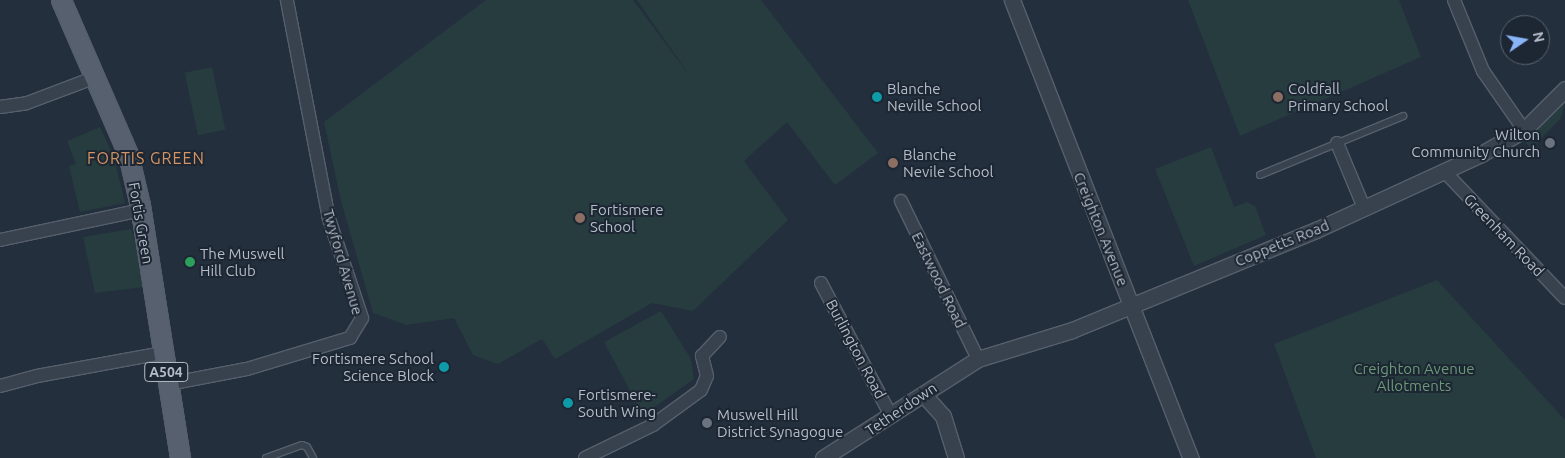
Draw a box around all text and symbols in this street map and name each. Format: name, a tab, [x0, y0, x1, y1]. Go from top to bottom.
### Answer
north arrow	[1500, 15, 1550, 65]
text: N	[1530, 30, 1548, 44]
place label: Blanche Neville School	[887, 79, 981, 114]
place label: Coldfall Primary School	[1288, 79, 1389, 114]
marker: Blanche Neville School	[871, 91, 883, 103]
marker: Coldfall Primary School	[1272, 91, 1284, 103]
place label: Wilton Community Church	[1411, 125, 1540, 160]
marker: Wilton Community Church	[1544, 137, 1556, 149]
place label: Blanche Nevile School	[903, 145, 993, 180]
district label: FORTIS GREEN	[86, 148, 206, 168]
marker: Blanche Nevile School	[887, 157, 899, 169]
street label: Creighton Avenue	[1070, 169, 1132, 289]
street label: Fortis Green	[125, 181, 157, 265]
street label: Greenham Road	[1460, 190, 1548, 280]
place label: Fortismere School	[590, 200, 664, 235]
street label: Twyford Avenue	[319, 207, 367, 317]
marker: Fortismere School	[574, 212, 586, 224]
street label: Coppetts Road	[1232, 216, 1332, 270]
street label: Eastwood Road	[908, 229, 970, 331]
place label: The Muswell Hill Club	[200, 244, 284, 279]
marker: The Muswell Hill Club	[184, 256, 196, 268]
street label: Burlington Road	[822, 296, 890, 402]
place label: Fortismere School Science Block	[312, 349, 434, 384]
park label: Creighton Avenue Allotments	[1353, 359, 1475, 394]
road number: A504	[144, 361, 188, 384]
marker: Fortismere School Science Block	[438, 361, 450, 373]
street label: Tetherdown	[862, 379, 940, 439]
place label: Fortismere- South Wing	[578, 385, 656, 420]
marker: Fortismere- South Wing	[562, 397, 574, 409]
place label: Muswell Hill District Synagogue	[717, 405, 843, 440]
marker: Muswell Hill District Synagogue	[701, 417, 713, 429]

